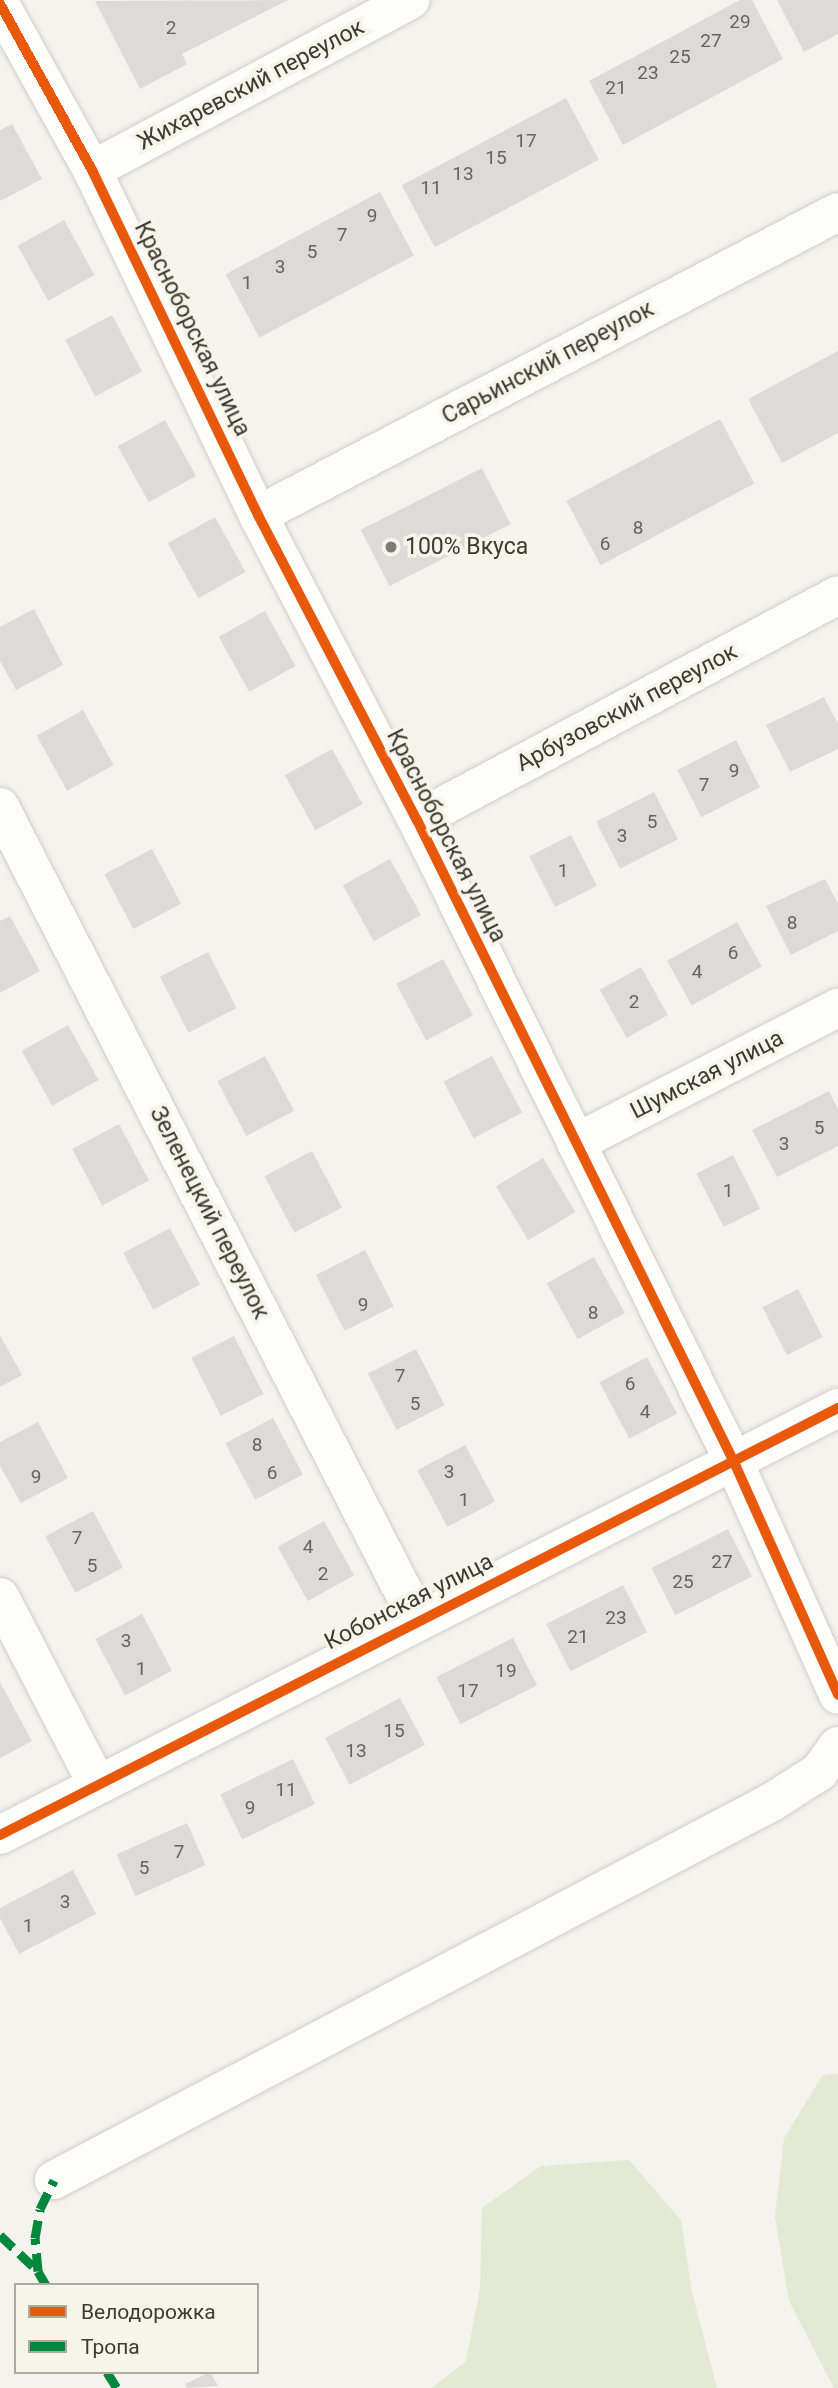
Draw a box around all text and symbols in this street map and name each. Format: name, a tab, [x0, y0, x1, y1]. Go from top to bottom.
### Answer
house number: 29	[729, 11, 751, 33]
street label: Жихаревский переулок	[133, 13, 369, 157]
house number: 2	[166, 17, 176, 39]
house number: 27	[700, 30, 722, 52]
house number: 25	[669, 46, 691, 68]
house number: 23	[637, 62, 659, 84]
house number: 21	[605, 77, 627, 99]
house number: 17	[515, 130, 537, 152]
house number: 15	[485, 147, 507, 169]
house number: 13	[452, 163, 474, 185]
house number: 11	[420, 177, 442, 199]
house number: 9	[367, 205, 377, 227]
street label: Красноборская улица	[128, 217, 256, 441]
house number: 7	[337, 224, 347, 246]
house number: 5	[307, 241, 317, 263]
house number: 3	[275, 256, 285, 278]
house number: 1	[242, 272, 252, 294]
street label: Сарьинский переулок	[437, 295, 659, 431]
house number: 8	[633, 517, 643, 539]
place label: 100% Вкуса	[405, 533, 528, 561]
house number: 6	[600, 533, 610, 555]
marker: 100% Вкуса	[383, 539, 399, 555]
street label: Арбузовский переулок	[512, 638, 742, 778]
street label: Красноборская улица	[380, 725, 512, 947]
house number: 9	[729, 760, 739, 782]
house number: 7	[699, 774, 709, 796]
house number: 5	[647, 811, 657, 833]
house number: 3	[617, 825, 627, 847]
house number: 1	[558, 860, 568, 882]
house number: 8	[787, 912, 797, 934]
house number: 6	[728, 942, 738, 964]
house number: 4	[692, 961, 702, 983]
house number: 2	[629, 991, 639, 1013]
street label: Шумская улица	[626, 1025, 788, 1125]
street label: Зеленецкий переулок	[143, 1102, 275, 1324]
house number: 5	[814, 1117, 824, 1139]
house number: 3	[779, 1133, 789, 1155]
house number: 1	[723, 1180, 733, 1202]
house number: 9	[358, 1294, 368, 1316]
house number: 8	[588, 1302, 598, 1324]
house number: 7	[395, 1365, 405, 1387]
house number: 6	[625, 1373, 635, 1395]
house number: 5	[410, 1393, 420, 1415]
house number: 4	[640, 1401, 650, 1423]
house number: 8	[252, 1434, 262, 1456]
house number: 3	[444, 1461, 454, 1483]
house number: 6	[267, 1462, 277, 1484]
house number: 9	[31, 1466, 41, 1488]
house number: 1	[459, 1489, 469, 1511]
house number: 7	[72, 1527, 82, 1549]
house number: 4	[303, 1536, 313, 1558]
street label: Кобонская улица	[320, 1548, 498, 1656]
house number: 27	[711, 1551, 733, 1573]
house number: 5	[87, 1555, 97, 1577]
house number: 2	[318, 1563, 328, 1585]
house number: 25	[672, 1571, 694, 1593]
house number: 23	[605, 1607, 627, 1629]
house number: 21	[567, 1626, 589, 1648]
house number: 3	[121, 1630, 131, 1652]
house number: 1	[136, 1658, 146, 1680]
house number: 19	[495, 1660, 517, 1682]
house number: 17	[457, 1680, 479, 1702]
house number: 15	[383, 1720, 405, 1742]
house number: 13	[345, 1740, 367, 1762]
house number: 11	[275, 1779, 297, 1801]
house number: 9	[245, 1797, 255, 1819]
house number: 7	[174, 1841, 184, 1863]
house number: 5	[139, 1857, 149, 1879]
house number: 3	[60, 1891, 70, 1913]
house number: 1	[23, 1915, 33, 1937]
legend	[14, 2283, 259, 2374]
text: Велодорожка	[81, 2300, 216, 2324]
text: Тропа	[81, 2335, 140, 2359]

